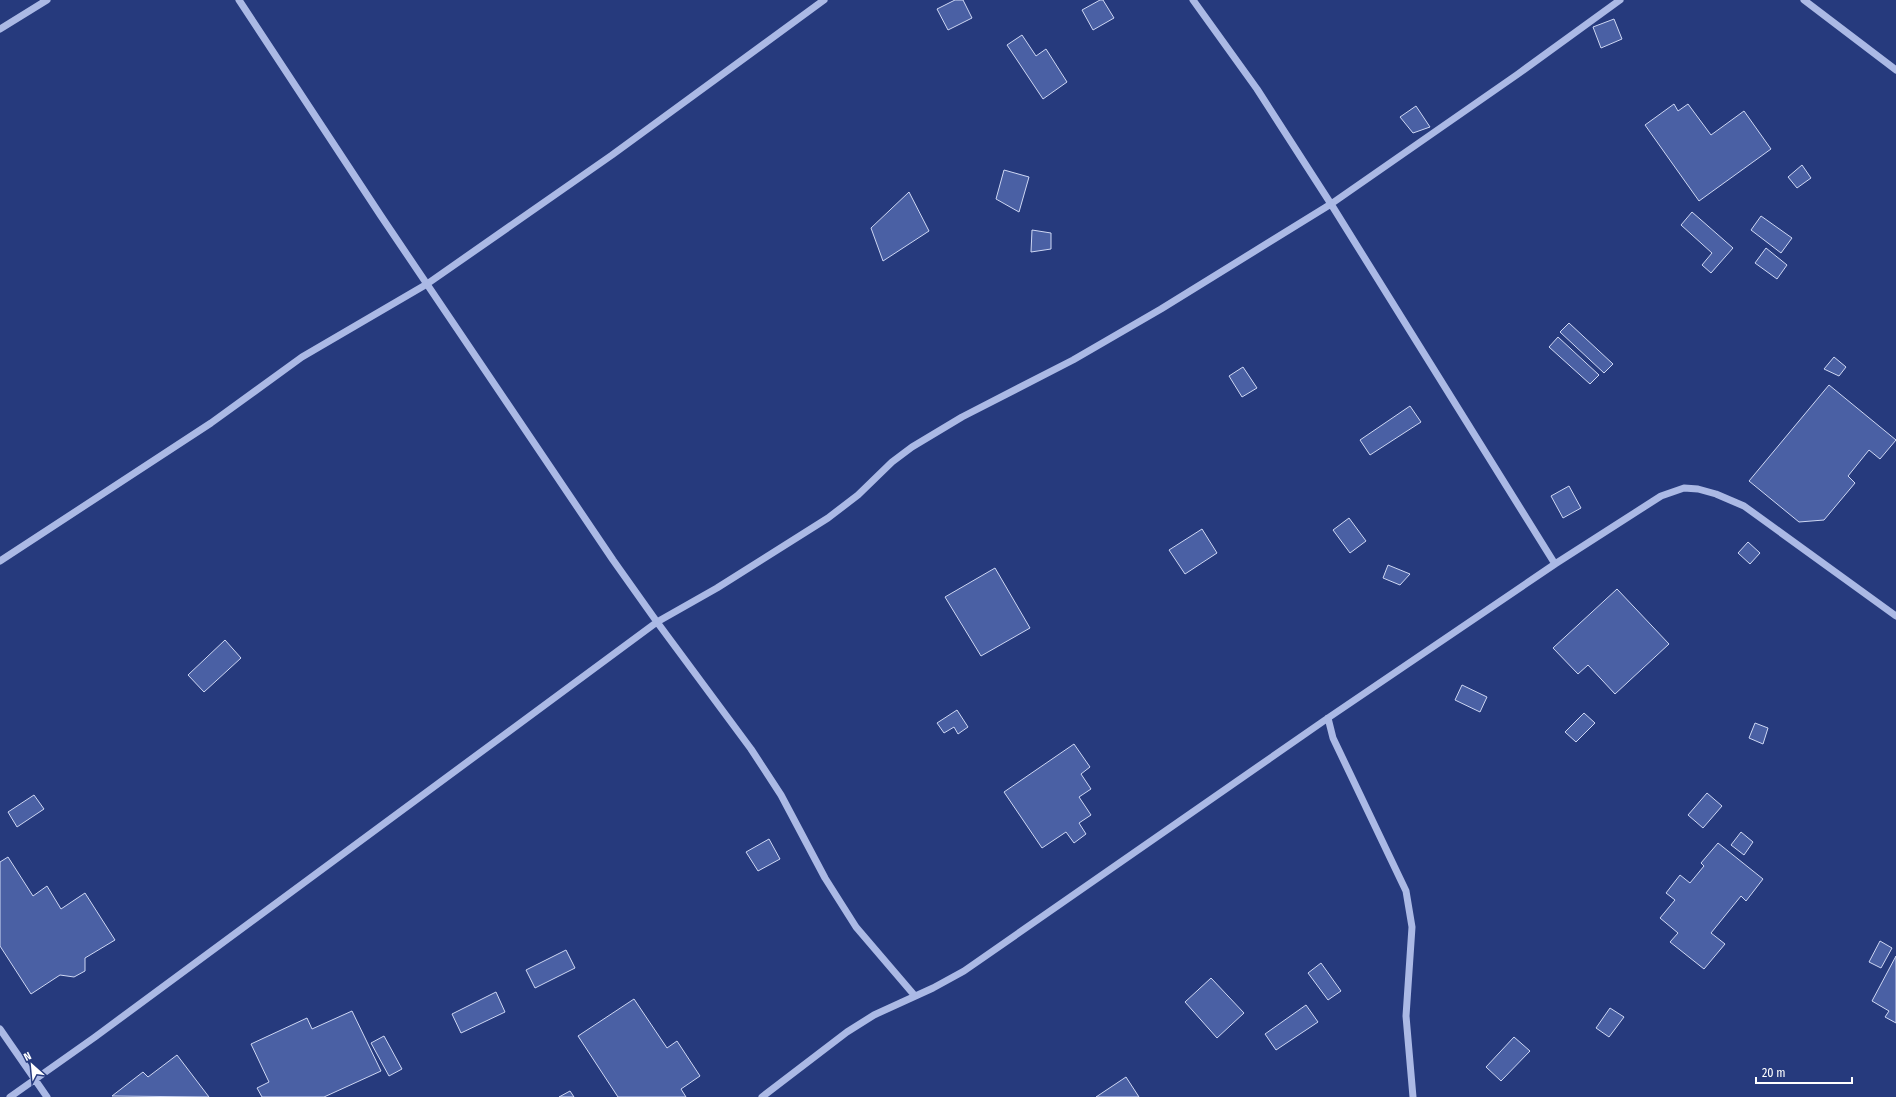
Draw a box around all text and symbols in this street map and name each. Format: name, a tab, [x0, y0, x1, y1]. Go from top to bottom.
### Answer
north arrow	[12, 1045, 52, 1085]
text: N	[22, 1049, 34, 1064]
scale bar	[1756, 1059, 1852, 1085]
text: 20 m	[1762, 1066, 1786, 1080]

